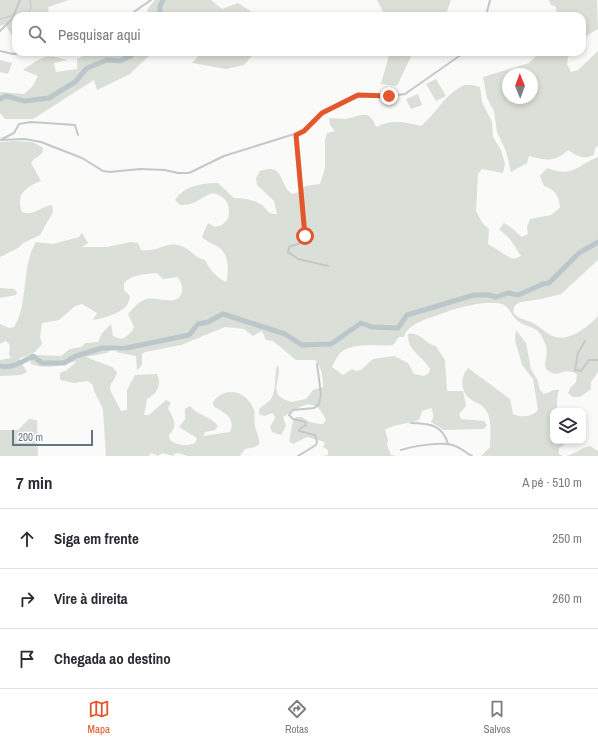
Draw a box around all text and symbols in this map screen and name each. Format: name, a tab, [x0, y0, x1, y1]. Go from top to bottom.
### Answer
search box	[12, 12, 586, 56]
icon: search	[26, 23, 48, 45]
text: Pesquisar aqui	[58, 24, 141, 45]
north arrow	[502, 68, 538, 104]
route end	[380, 87, 398, 105]
route start	[296, 227, 314, 245]
map controls	[550, 408, 586, 444]
button: layers	[550, 408, 586, 444]
scale bar	[12, 428, 93, 447]
text: 200 m	[18, 430, 43, 444]
text: 7 min	[16, 471, 52, 494]
text: A pé · 510 m	[522, 474, 582, 491]
icon: ahead	[16, 528, 38, 550]
text: Siga em frente	[54, 528, 139, 549]
text: 250 m	[552, 530, 582, 547]
icon: right	[16, 588, 38, 610]
text: Vire à direita	[54, 588, 128, 609]
text: 260 m	[552, 590, 582, 607]
icon: arrive	[16, 648, 38, 670]
text: Chegada ao destino	[54, 648, 171, 669]
tab: Mapa	[87, 698, 110, 736]
tab: Rotas	[285, 698, 309, 736]
tab: Salvos	[483, 698, 511, 736]

